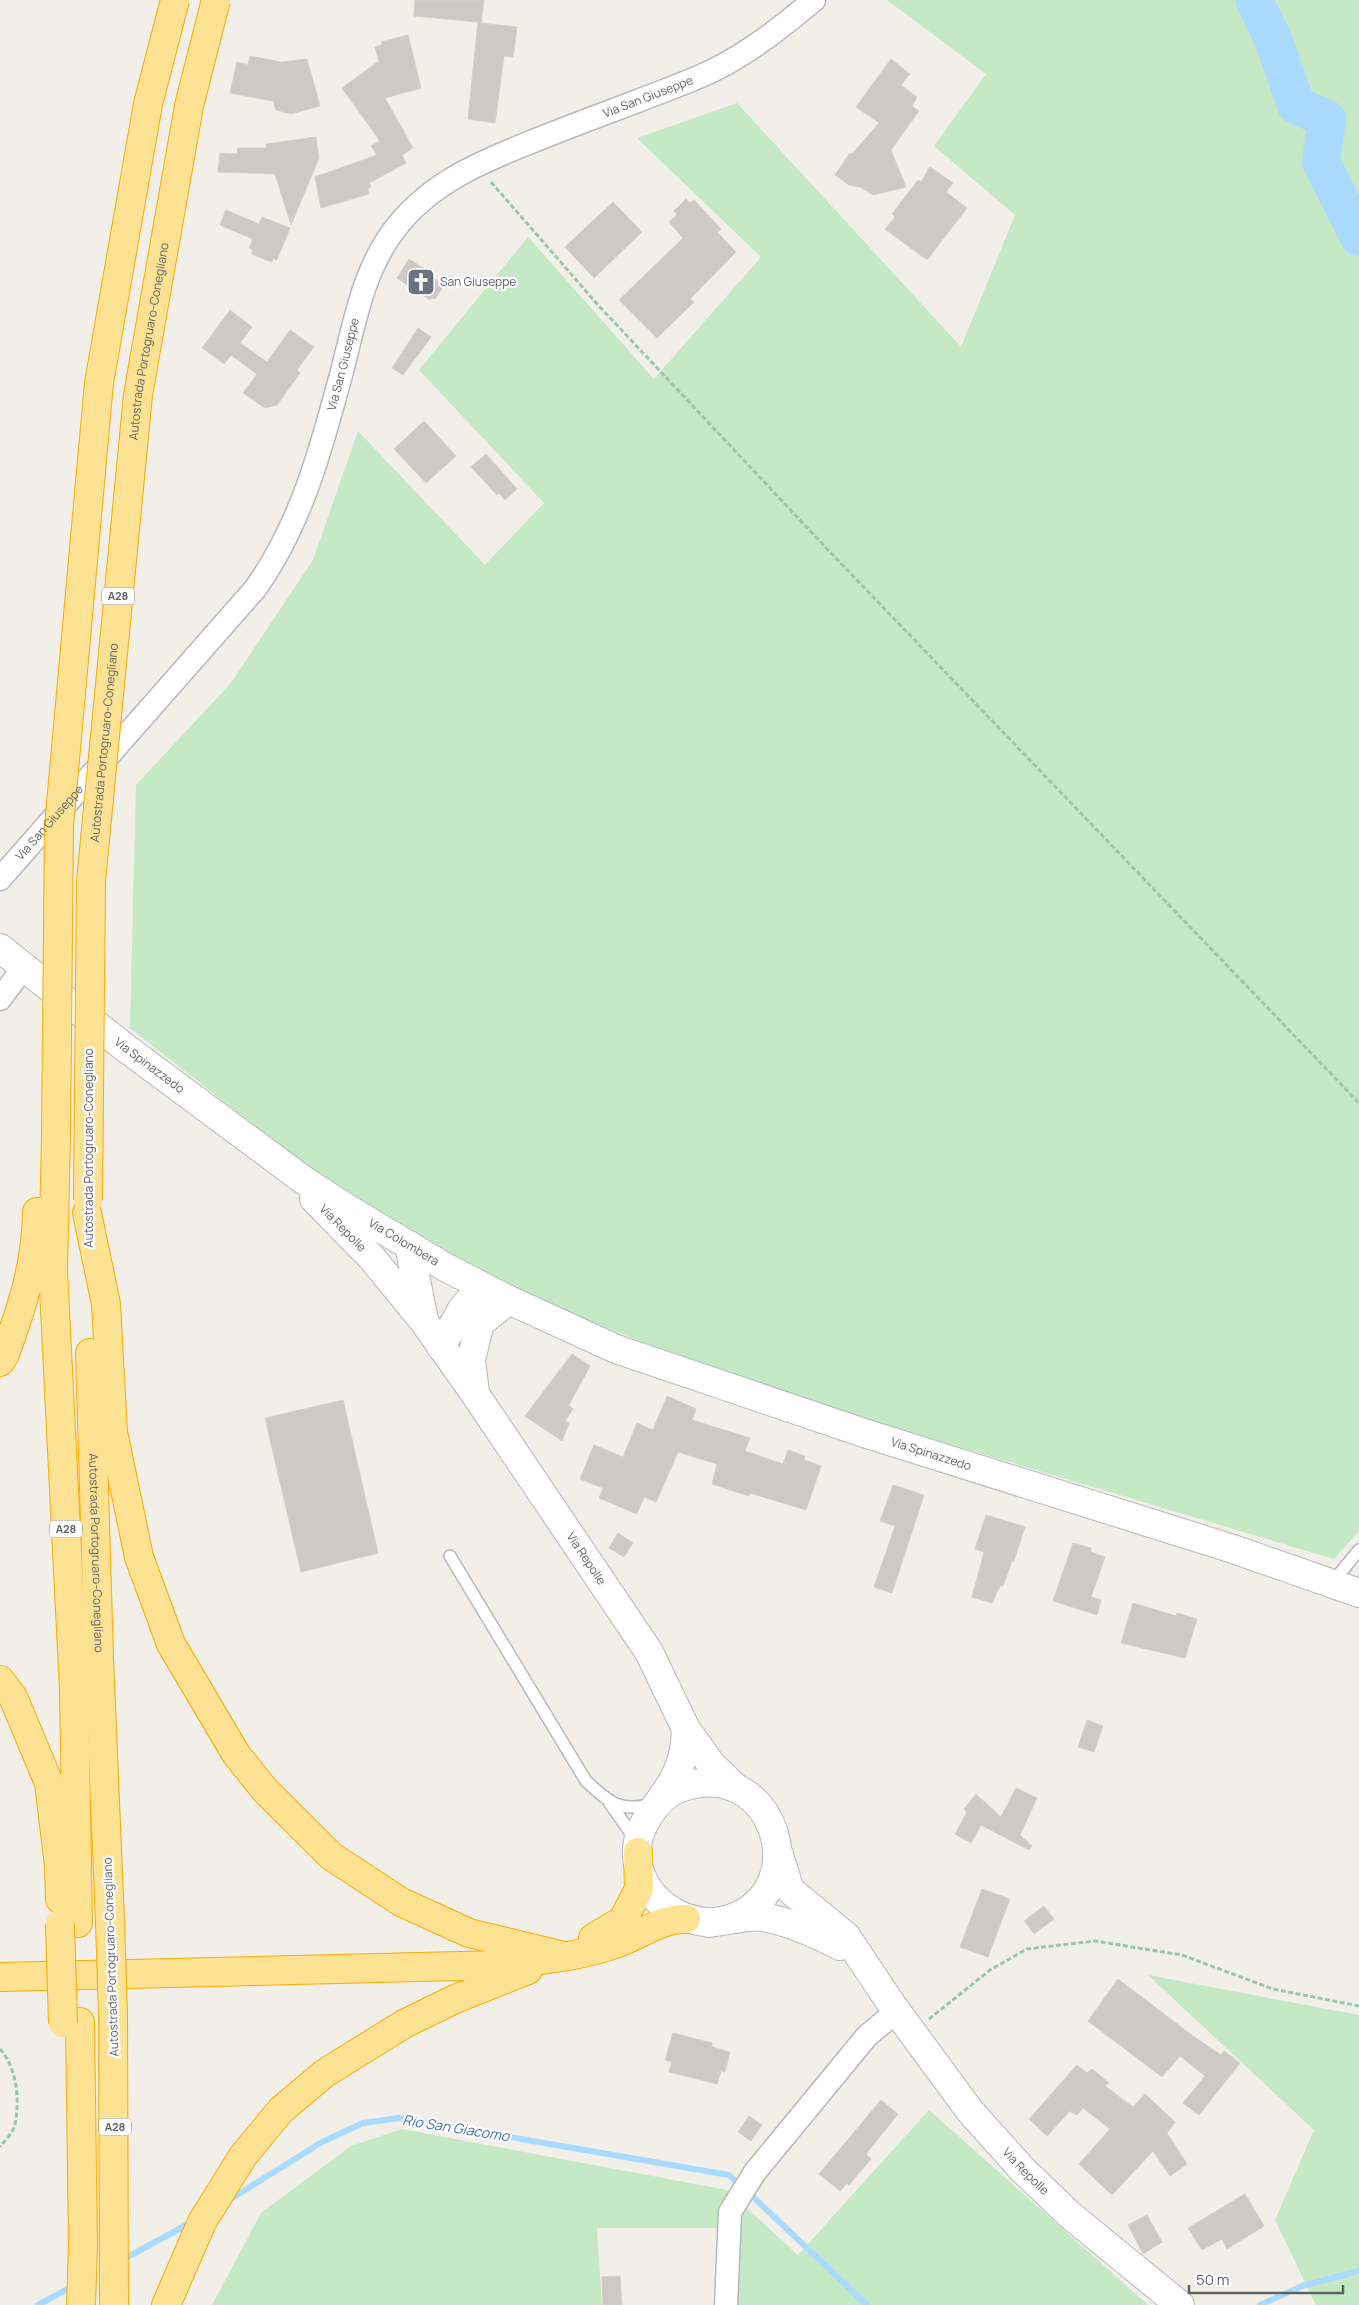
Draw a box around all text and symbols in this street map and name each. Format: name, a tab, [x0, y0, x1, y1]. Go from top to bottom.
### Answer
street label: Via San Giuseppe	[600, 71, 695, 121]
street label: Autostrada Portogruaro-Conegliano	[125, 241, 173, 441]
church icon: San Giuseppe	[406, 267, 436, 297]
place label: San Giuseppe	[440, 273, 516, 290]
street label: Via San Giuseppe	[323, 316, 363, 413]
road number: A28	[102, 588, 134, 604]
street label: Autostrada Portogruaro-Conegliano	[86, 642, 122, 843]
street label: Via San Giuseppe	[11, 781, 87, 864]
street label: Via Spinazzedo	[111, 1033, 188, 1097]
street label: Autostrada Portogruaro-Conegliano	[80, 1048, 97, 1248]
street label: Via Repolle	[316, 1200, 370, 1255]
street label: Via Colombera	[365, 1214, 442, 1270]
street label: Via Spinazzedo	[889, 1433, 974, 1474]
street label: Autostrada Portogruaro-Conegliano	[85, 1453, 108, 1653]
road number: A28	[50, 1520, 82, 1538]
street label: Via Repolle	[563, 1529, 610, 1588]
street label: Autostrada Portogruaro-Conegliano	[99, 1857, 122, 2057]
water label: Rio San Giacomo	[401, 2110, 511, 2145]
road number: A28	[99, 2118, 131, 2136]
street label: Via Repolle	[999, 2144, 1053, 2199]
scale bar	[1189, 2262, 1343, 2294]
text: 50 m	[1196, 2269, 1230, 2290]

